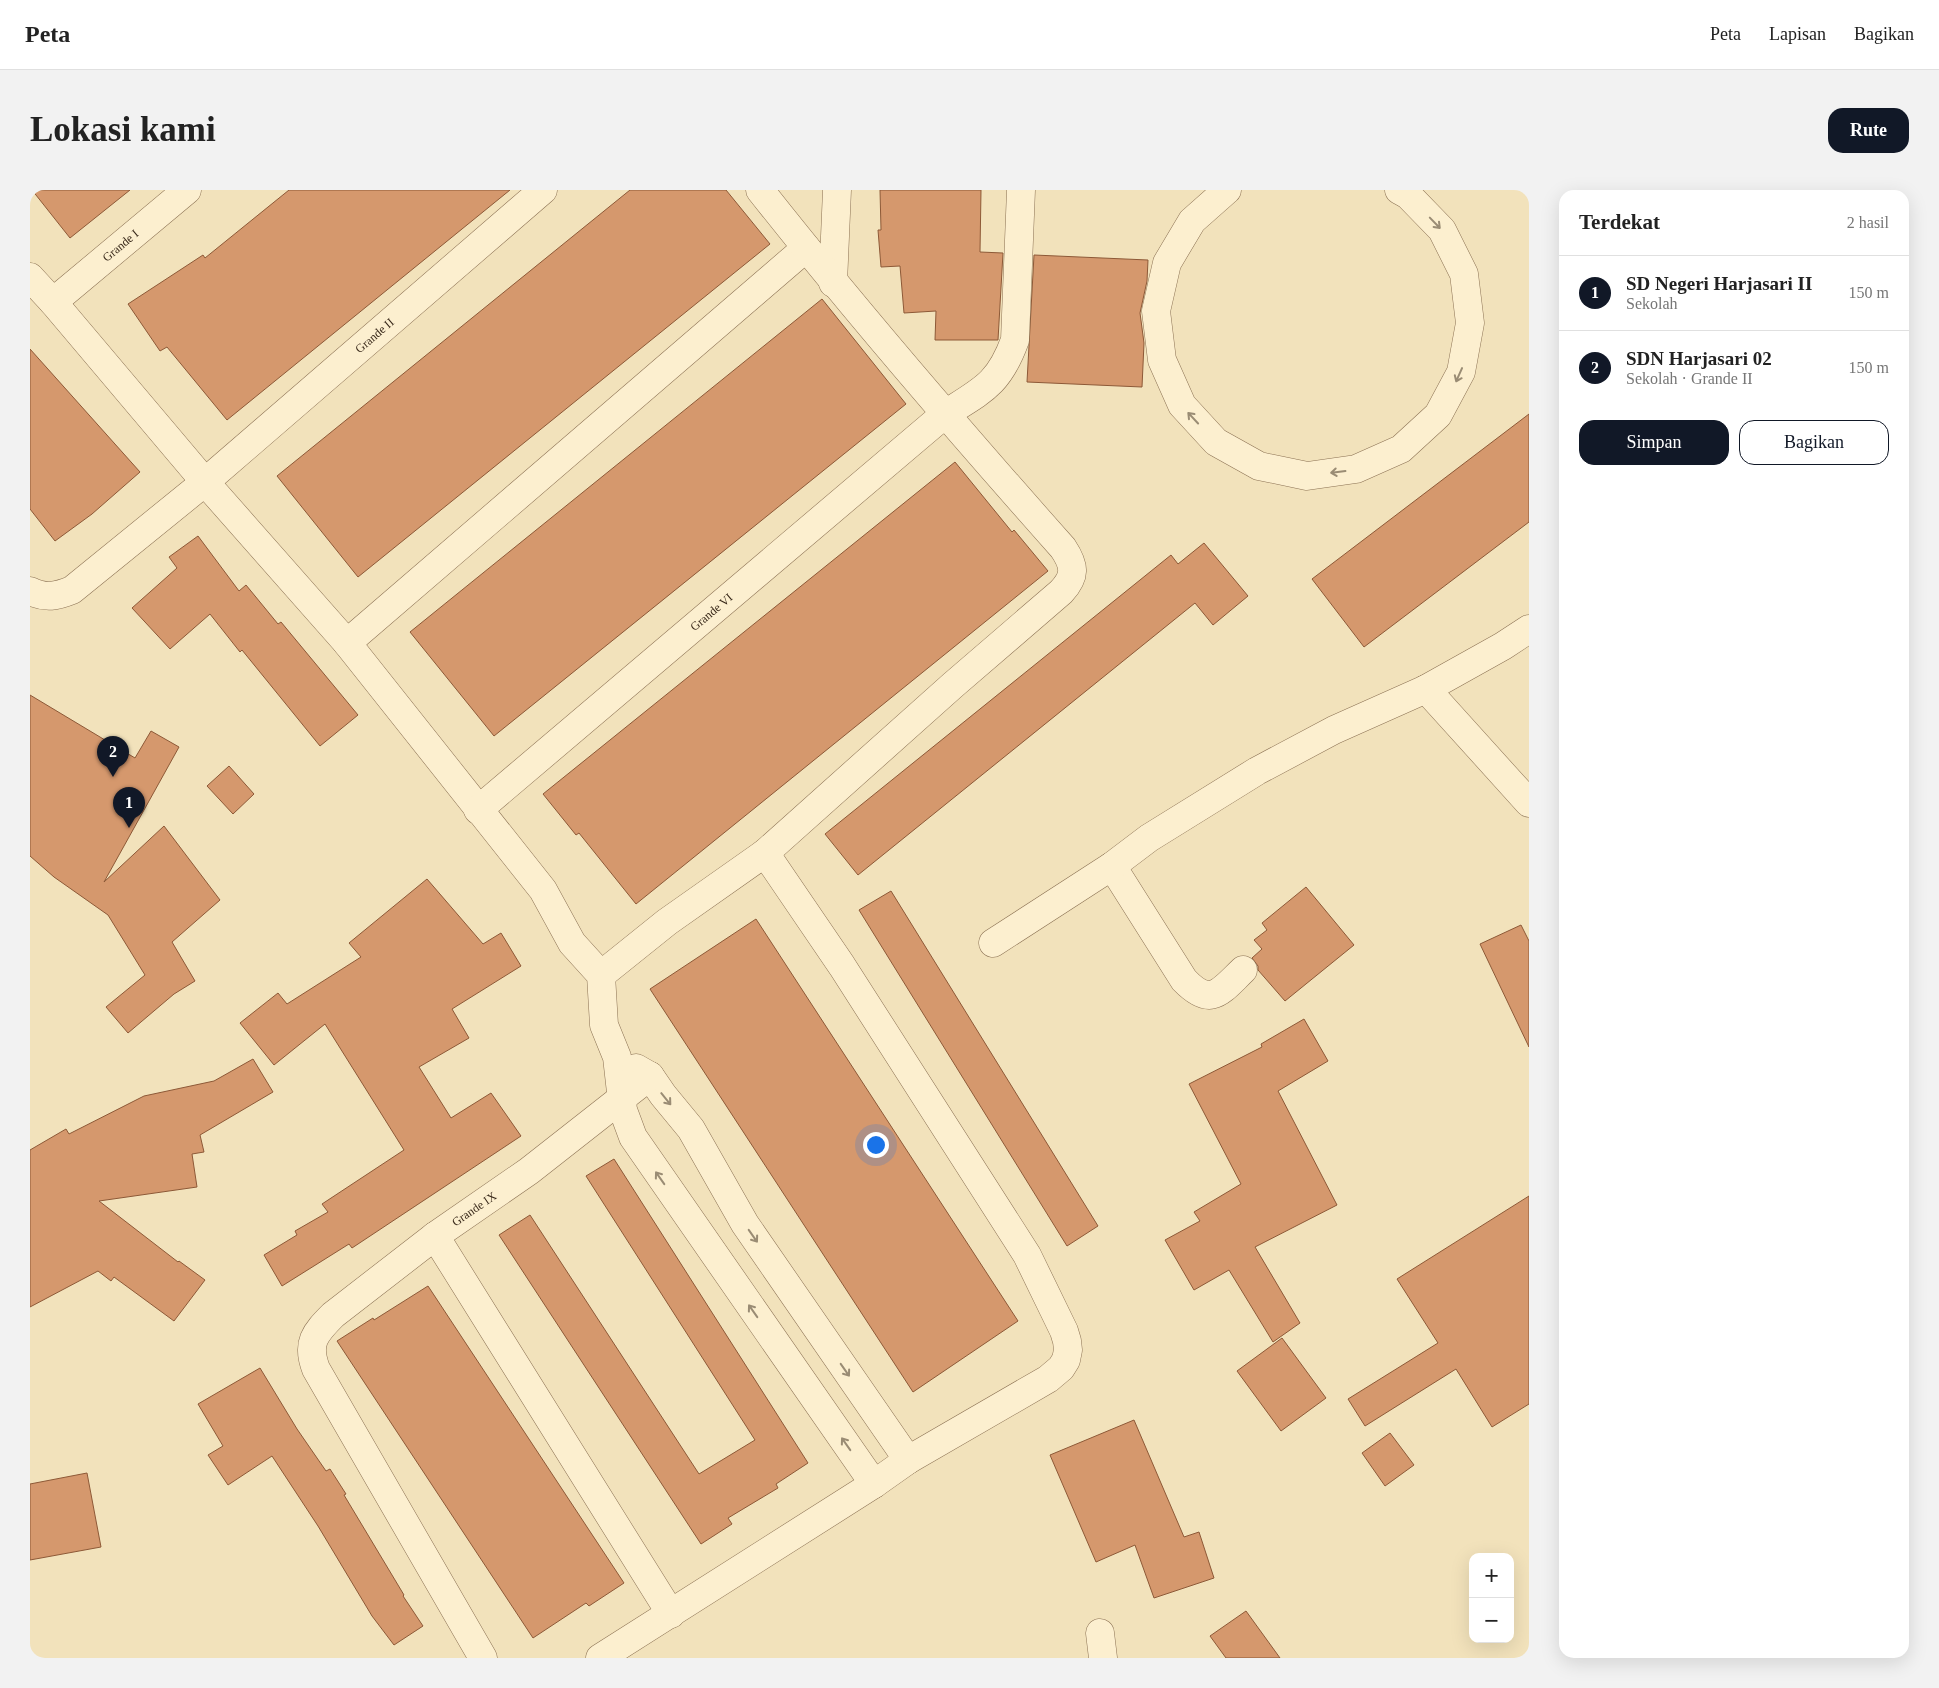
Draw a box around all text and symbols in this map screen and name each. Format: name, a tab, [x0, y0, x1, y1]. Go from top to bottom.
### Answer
text: Peta	[25, 21, 70, 47]
text: Peta	[1710, 24, 1741, 44]
text: Lapisan	[1769, 24, 1826, 44]
text: Bagikan	[1854, 24, 1914, 44]
button: Rute	[1828, 108, 1909, 153]
text: Lokasi kami	[30, 110, 216, 149]
text: Terdekat	[1579, 210, 1660, 234]
text: 2 hasil	[1847, 214, 1889, 231]
one-way arrow	[1429, 216, 1441, 229]
street label: Grande I	[100, 227, 141, 265]
text: SD Negeri Harjasari II	[1626, 273, 1812, 294]
text: 1	[1591, 284, 1599, 301]
text: 150 m	[1849, 284, 1889, 301]
text: Sekolah	[1626, 295, 1678, 312]
street label: Grande II	[352, 315, 397, 356]
text: SDN Harjasari 02	[1626, 348, 1772, 369]
text: 2	[1591, 359, 1599, 376]
text: 150 m	[1849, 359, 1889, 376]
one-way arrow	[1453, 367, 1463, 382]
text: Sekolah · Grande II	[1626, 370, 1753, 387]
one-way arrow	[1187, 411, 1199, 424]
button: Simpan	[1579, 420, 1729, 465]
button: Bagikan	[1739, 420, 1889, 465]
one-way arrow	[1330, 467, 1346, 477]
street label: Grande VI	[687, 590, 735, 634]
pin: 2	[97, 736, 129, 777]
pin: 1	[113, 787, 145, 828]
one-way arrow	[661, 1092, 672, 1105]
your location	[863, 1132, 889, 1158]
one-way arrow	[655, 1171, 665, 1185]
street label: Grande IX	[449, 1188, 499, 1229]
one-way arrow	[748, 1229, 758, 1243]
one-way arrow	[748, 1304, 758, 1318]
one-way arrow	[840, 1362, 850, 1376]
one-way arrow	[841, 1437, 851, 1451]
map controls	[1469, 1553, 1514, 1643]
button: +	[1469, 1553, 1514, 1598]
button: −	[1469, 1598, 1514, 1643]

